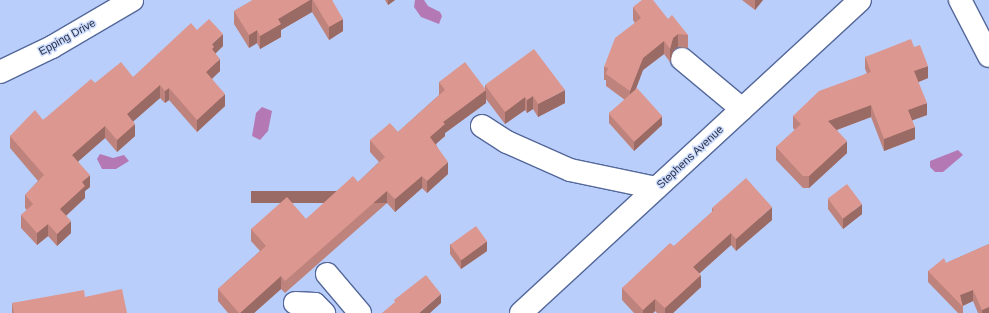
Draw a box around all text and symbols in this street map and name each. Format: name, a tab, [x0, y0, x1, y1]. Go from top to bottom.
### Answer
street label: Epping Drive	[36, 16, 98, 58]
street label: Stephens Avenue	[654, 123, 726, 191]

